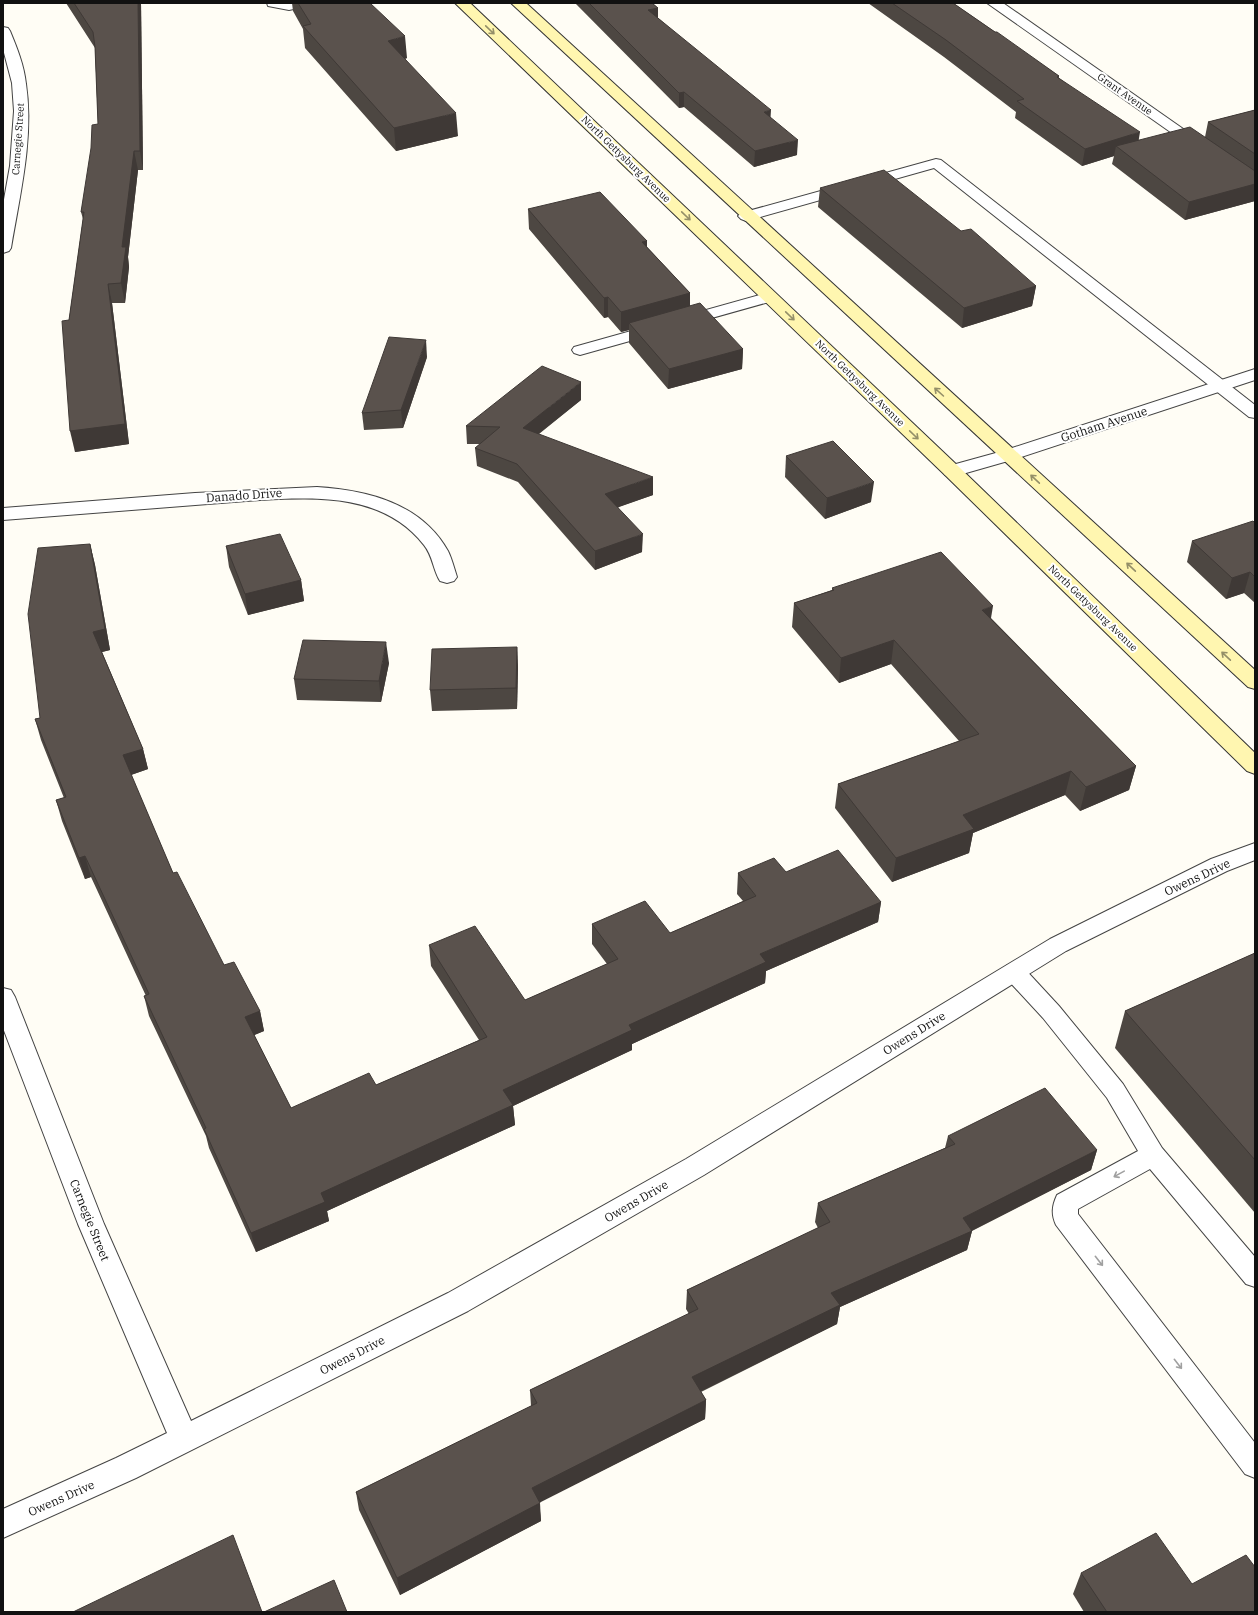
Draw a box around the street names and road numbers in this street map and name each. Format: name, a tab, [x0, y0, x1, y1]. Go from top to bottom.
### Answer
street label: Grant Avenue	[1095, 70, 1155, 118]
street label: Carnegie Street	[9, 102, 27, 176]
street label: North Gettysburg Avenue	[579, 113, 673, 205]
street label: North Gettysburg Avenue	[813, 337, 907, 429]
street label: Gotham Avenue	[1059, 403, 1149, 445]
street label: Danado Drive	[205, 485, 283, 505]
street label: North Gettysburg Avenue	[1046, 562, 1140, 654]
street label: Owens Drive	[1162, 855, 1232, 899]
street label: Owens Drive	[880, 1008, 948, 1058]
street label: Carnegie Street	[67, 1177, 113, 1263]
street label: Owens Drive	[602, 1177, 670, 1225]
street label: Owens Drive	[317, 1332, 387, 1378]
street label: Owens Drive	[26, 1477, 96, 1519]

